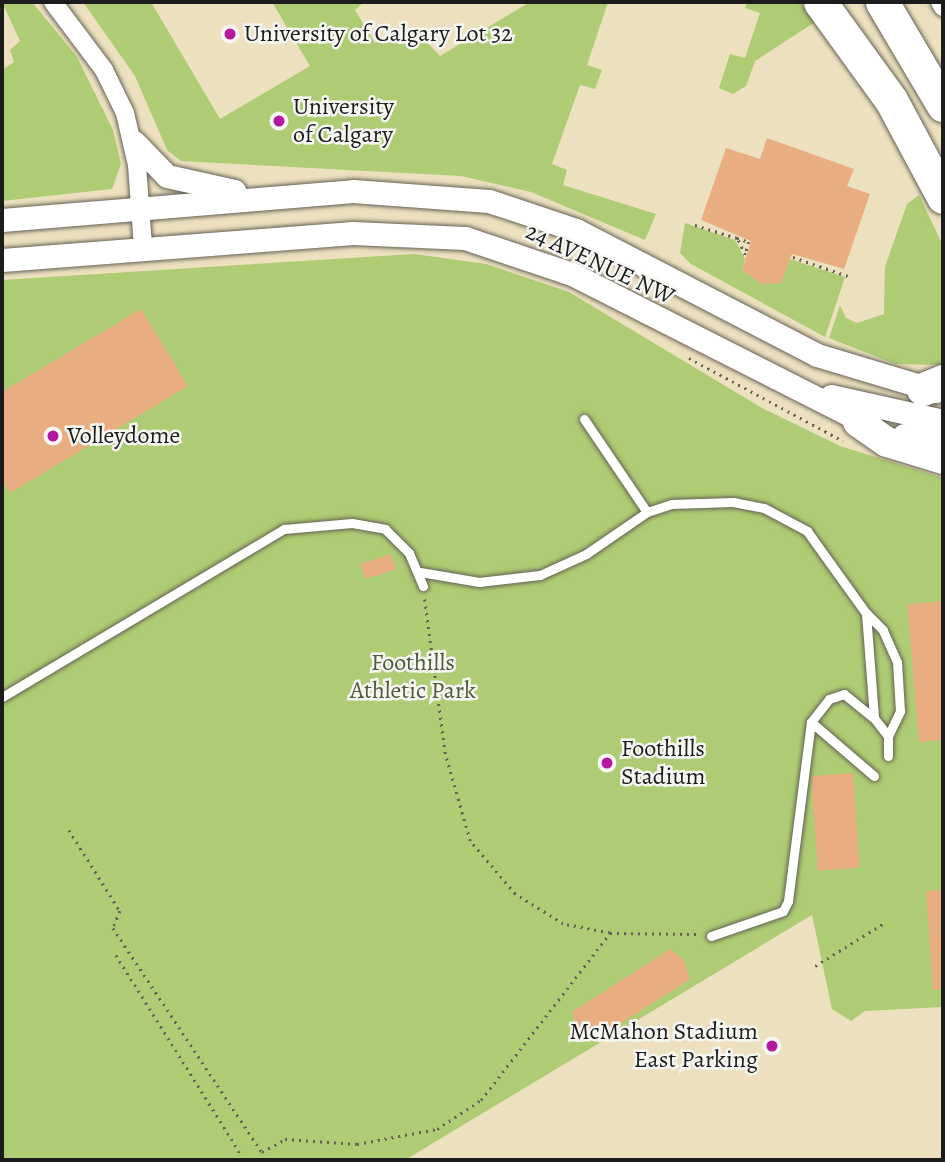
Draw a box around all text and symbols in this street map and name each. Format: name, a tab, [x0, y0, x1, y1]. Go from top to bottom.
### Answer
place label: University of Calgary Lot 32	[244, 20, 513, 48]
marker: University of Calgary Lot 32	[222, 26, 238, 42]
place label: University of Calgary	[293, 93, 394, 149]
marker: University of Calgary	[271, 113, 287, 129]
street label: 24 AVENUE NW	[521, 217, 679, 311]
place label: Volleydome	[67, 422, 180, 450]
marker: Volleydome	[45, 428, 61, 444]
park label: Foothills Athletic Park	[350, 649, 476, 705]
place label: Foothills Stadium	[621, 735, 705, 791]
marker: Foothills Stadium	[599, 755, 615, 771]
place label: McMahon Stadium East Parking	[570, 1018, 758, 1074]
marker: McMahon Stadium East Parking	[764, 1038, 780, 1054]

